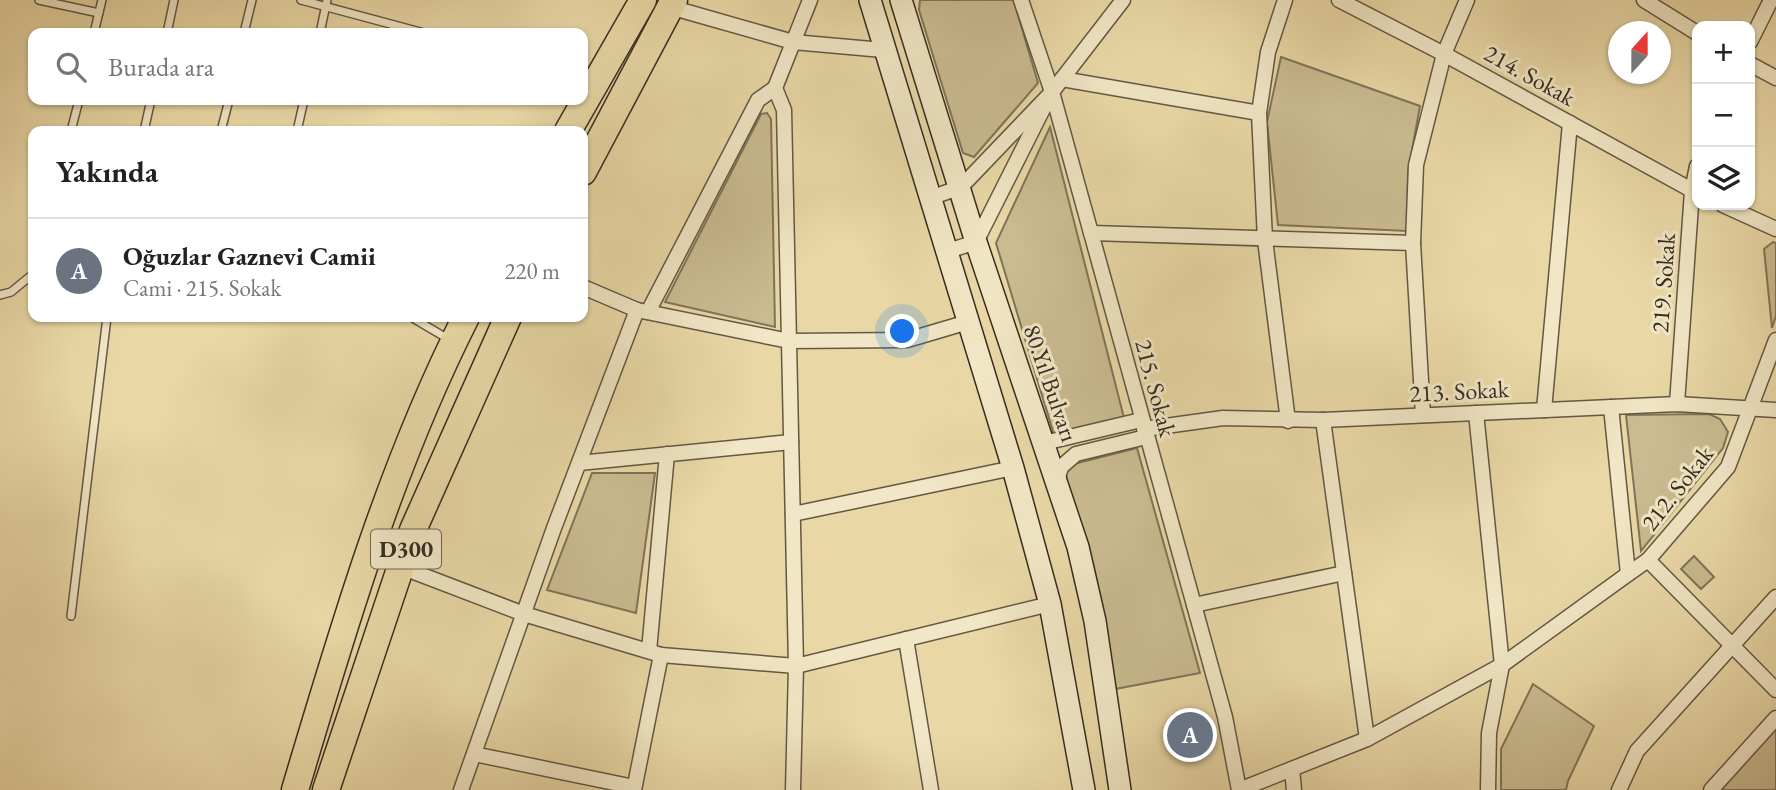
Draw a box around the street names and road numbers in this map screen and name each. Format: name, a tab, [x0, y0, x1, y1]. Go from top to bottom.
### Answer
street label: 214. Sokak	[1479, 37, 1582, 113]
street label: 219. Sokak	[1644, 231, 1682, 334]
street label: 80.Yıl Bulvarı	[1017, 320, 1085, 446]
street label: 215. Sokak	[1128, 336, 1184, 441]
street label: 213. Sokak	[1408, 373, 1510, 409]
street label: 212. Sokak	[1634, 439, 1720, 537]
road number: D300	[371, 530, 441, 568]

